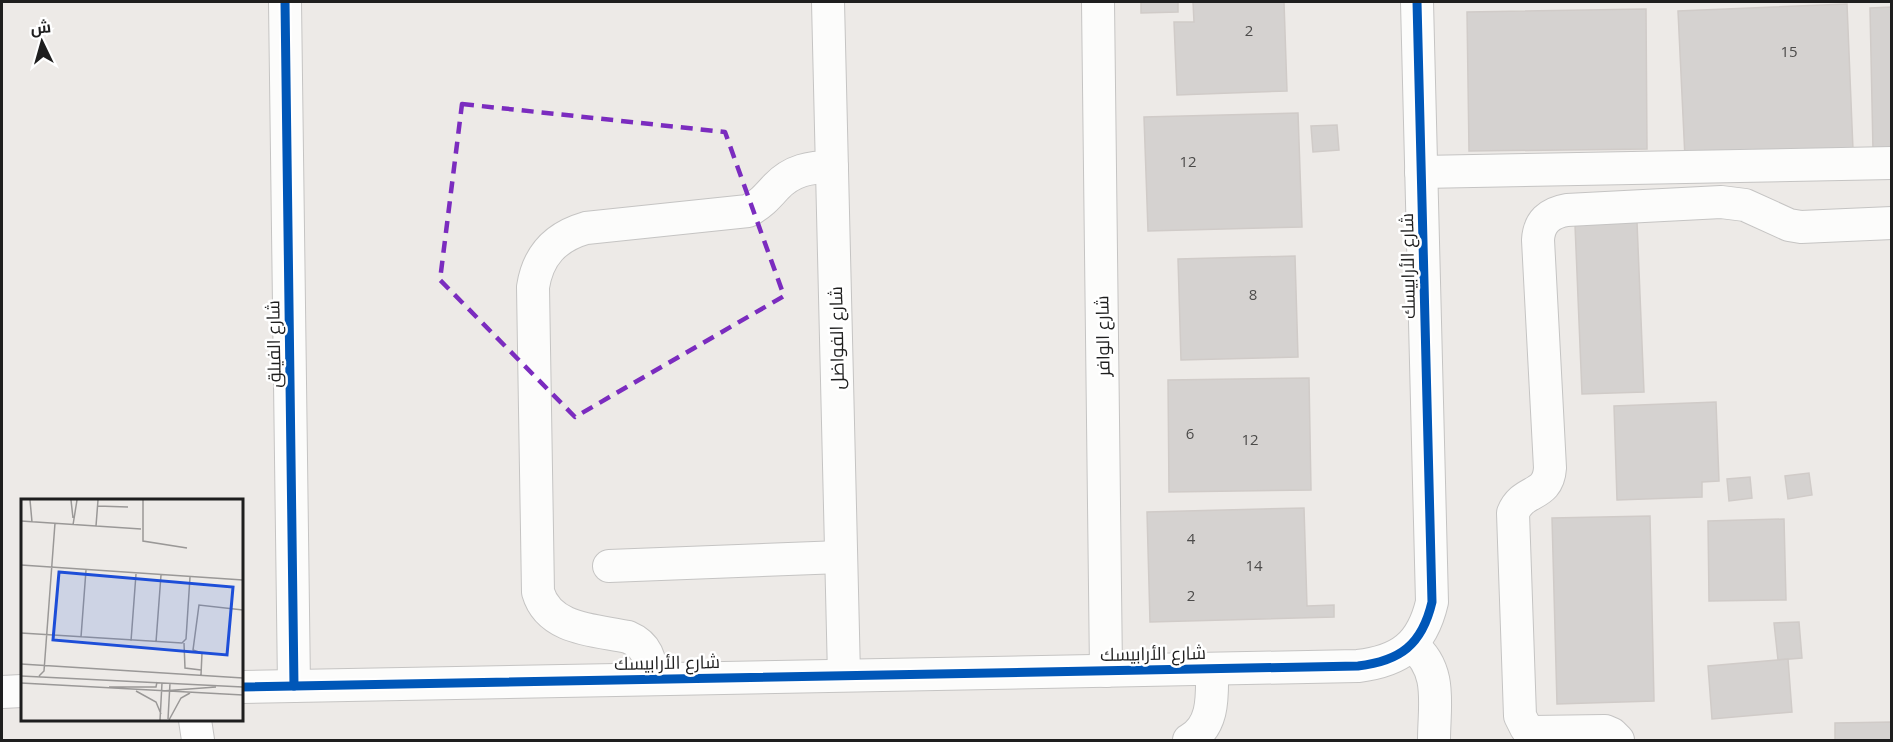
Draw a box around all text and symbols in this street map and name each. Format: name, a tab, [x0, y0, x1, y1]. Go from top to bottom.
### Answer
north arrow	[12, 12, 72, 72]
text: ش	[30, 15, 52, 39]
house number: 2	[1245, 20, 1253, 40]
house number: 15	[1780, 41, 1798, 61]
house number: 12	[1179, 151, 1197, 171]
street label: شارع الأرابيسك	[1394, 213, 1421, 319]
house number: 8	[1249, 284, 1257, 304]
street label: شارع الفواضل	[823, 286, 850, 390]
street label: شارع الوافر	[1089, 295, 1116, 378]
street label: شارع الفيلق	[260, 300, 287, 388]
house number: 6	[1186, 423, 1194, 443]
house number: 12	[1241, 429, 1259, 449]
inset map	[21, 499, 243, 721]
house number: 4	[1187, 528, 1196, 548]
house number: 14	[1245, 555, 1263, 575]
house number: 2	[1187, 585, 1195, 605]
street label: شارع الأرابيسك	[1100, 640, 1206, 667]
street label: شارع الأرابيسك	[614, 649, 720, 676]

